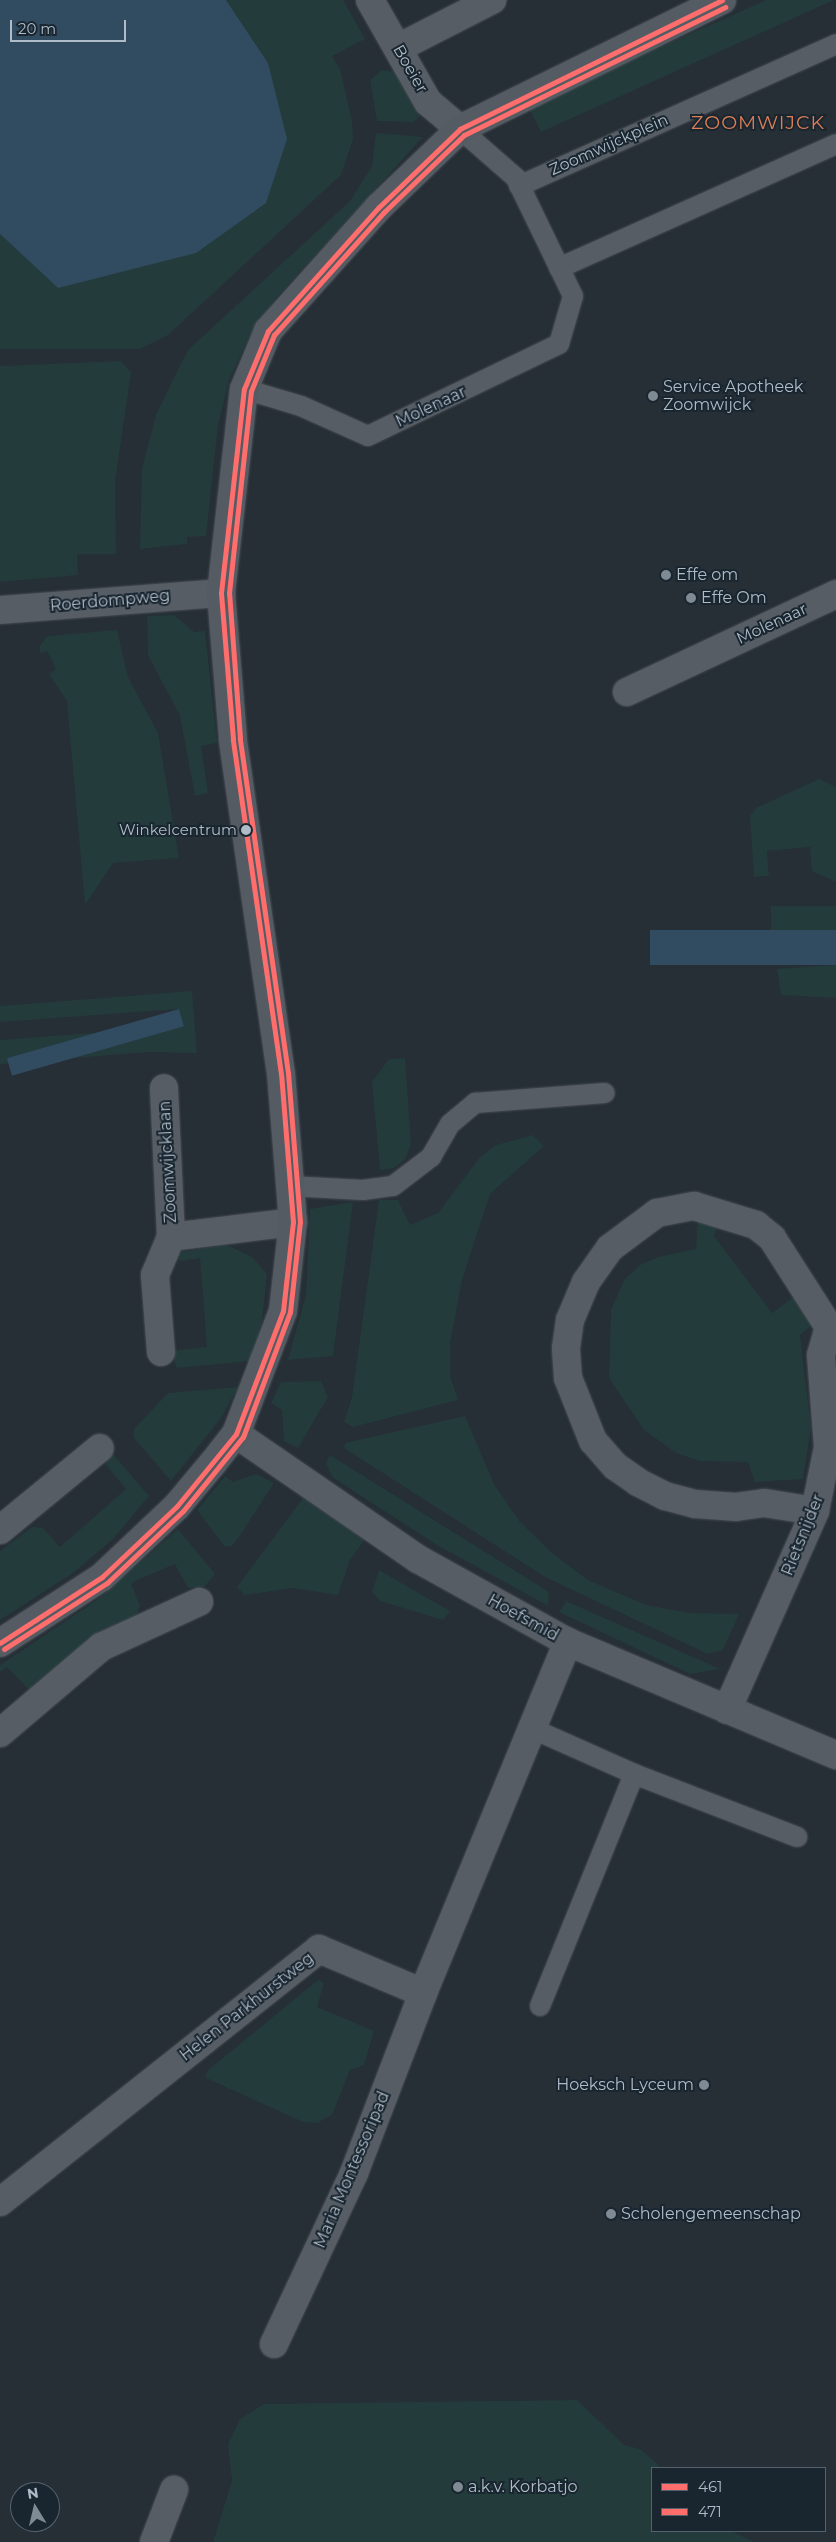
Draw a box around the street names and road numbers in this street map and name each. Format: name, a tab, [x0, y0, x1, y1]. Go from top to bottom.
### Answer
street label: Boeier	[389, 42, 431, 96]
street label: Zoomwijckplein	[547, 110, 671, 180]
street label: Molenaar	[393, 382, 469, 432]
street label: Roerdompweg	[49, 586, 171, 616]
street label: Molenaar	[734, 599, 810, 649]
street label: Zoomwijcklaan	[155, 1100, 181, 1224]
street label: Rietsnijder	[778, 1491, 828, 1579]
street label: Hoefsmid	[484, 1591, 562, 1645]
street label: Helen Parkhurstweg	[176, 1949, 318, 2065]
street label: Maria Montessoripad	[310, 2089, 394, 2251]

